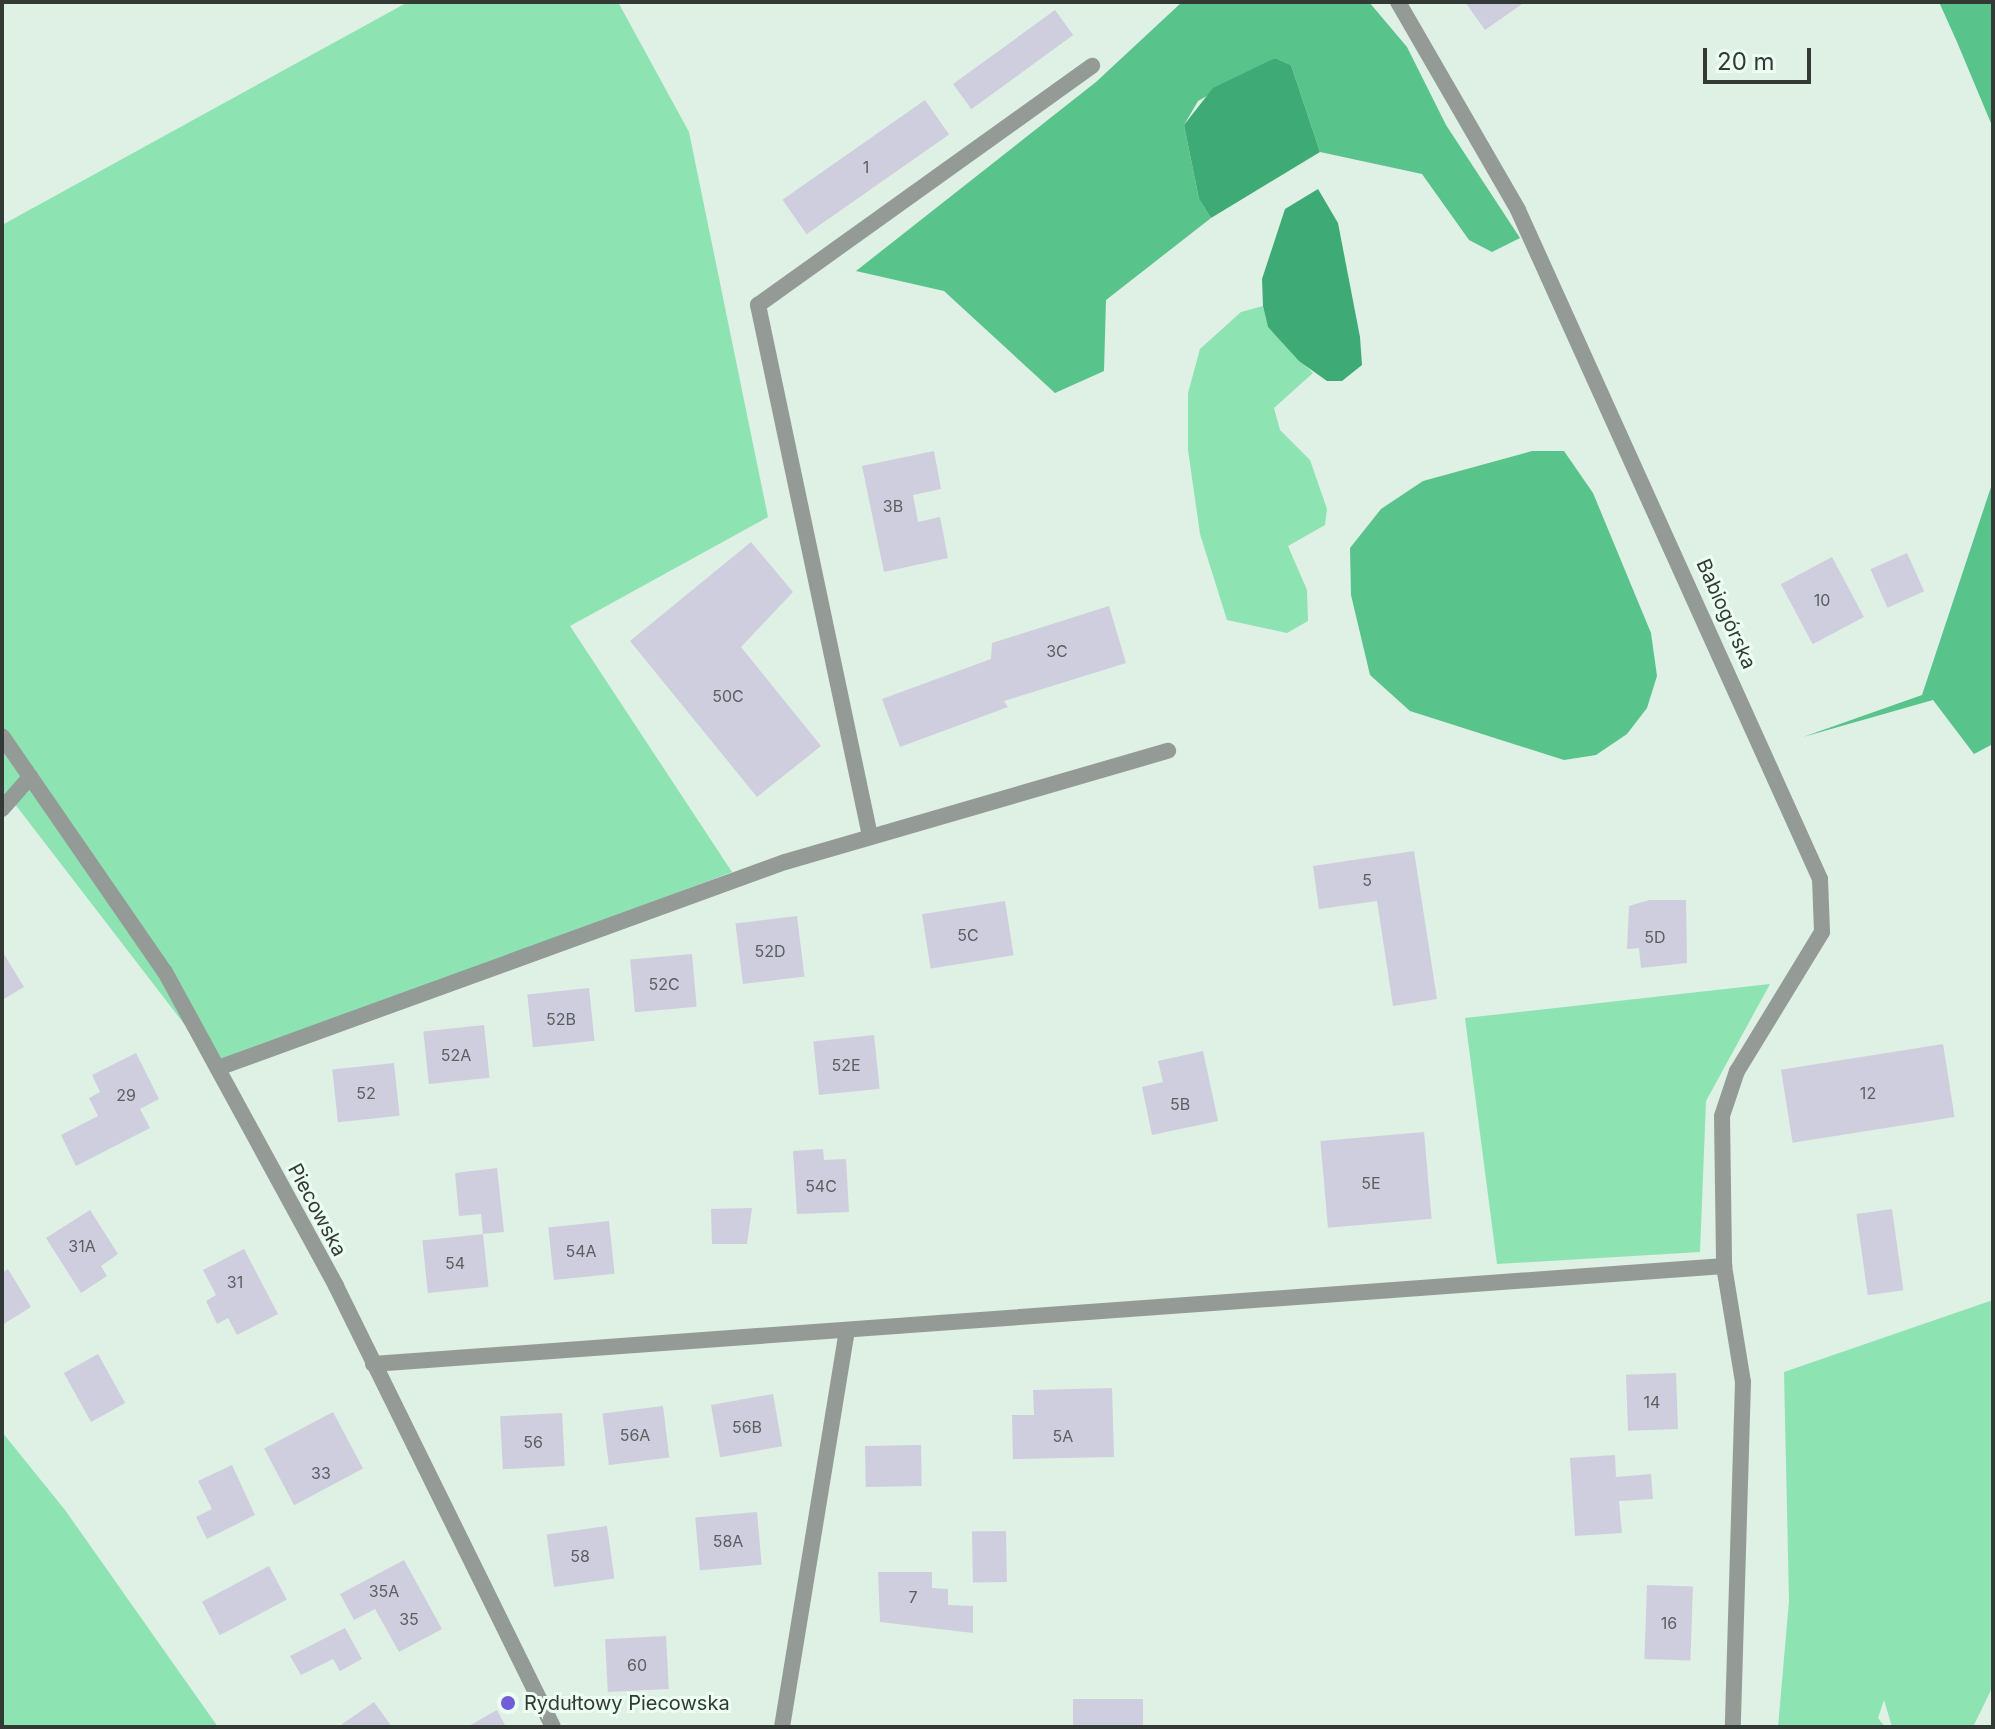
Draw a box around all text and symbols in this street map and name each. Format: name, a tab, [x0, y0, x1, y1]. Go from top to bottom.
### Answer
scale bar	[1707, 32, 1815, 82]
text: 20 m	[1717, 47, 1775, 76]
house number: 1	[863, 157, 869, 177]
house number: 3B	[883, 496, 903, 516]
street label: Babiogórska	[1691, 555, 1761, 673]
house number: 10	[1814, 590, 1830, 610]
house number: 3C	[1046, 641, 1068, 661]
house number: 50C	[712, 686, 744, 706]
house number: 5	[1362, 870, 1372, 890]
house number: 5C	[957, 925, 979, 945]
house number: 5D	[1644, 927, 1666, 947]
house number: 52D	[754, 941, 786, 961]
house number: 52C	[648, 974, 680, 994]
house number: 52B	[546, 1009, 576, 1029]
house number: 52A	[441, 1045, 471, 1065]
house number: 52E	[831, 1055, 861, 1075]
house number: 52	[356, 1083, 376, 1103]
house number: 12	[1860, 1083, 1876, 1103]
house number: 29	[116, 1085, 136, 1105]
house number: 5B	[1170, 1094, 1190, 1114]
street label: Piecowska	[283, 1160, 351, 1260]
house number: 5E	[1361, 1173, 1381, 1193]
house number: 54C	[805, 1176, 837, 1196]
house number: 31A	[68, 1236, 96, 1256]
house number: 54A	[565, 1241, 597, 1261]
house number: 54	[445, 1253, 465, 1273]
house number: 31	[227, 1272, 243, 1292]
house number: 14	[1644, 1392, 1660, 1412]
house number: 56B	[732, 1417, 762, 1437]
house number: 56A	[620, 1425, 650, 1445]
house number: 5A	[1053, 1426, 1073, 1446]
house number: 56	[523, 1432, 543, 1452]
house number: 33	[311, 1463, 331, 1483]
house number: 58A	[713, 1531, 743, 1551]
house number: 58	[570, 1546, 590, 1566]
house number: 35A	[369, 1581, 399, 1601]
house number: 7	[908, 1587, 918, 1607]
house number: 35	[399, 1609, 419, 1629]
house number: 16	[1661, 1613, 1677, 1633]
house number: 60	[627, 1655, 647, 1675]
place label: Rydułtowy Piecowska	[524, 1691, 730, 1715]
marker: Rydułtowy Piecowska	[499, 1694, 517, 1712]

